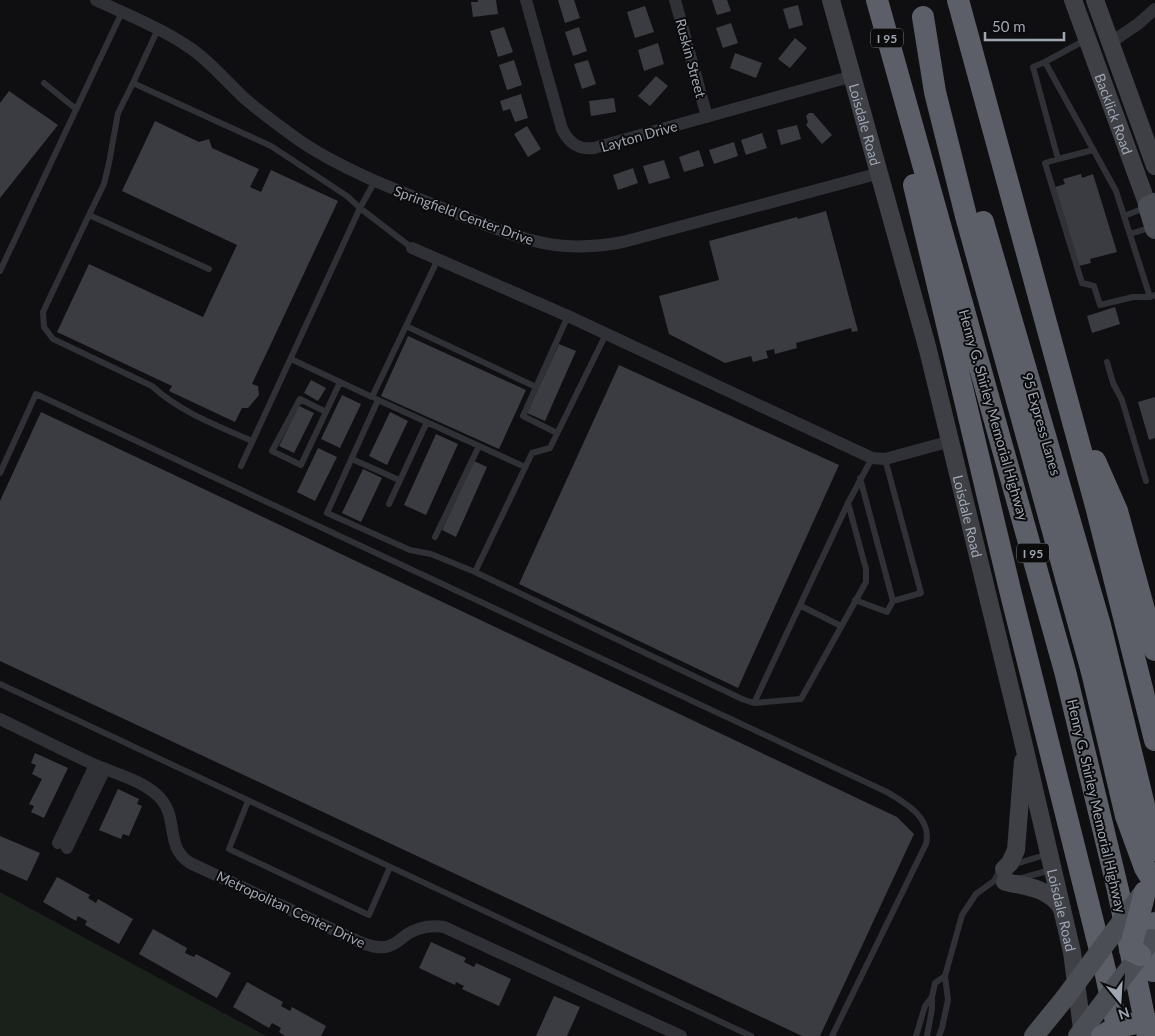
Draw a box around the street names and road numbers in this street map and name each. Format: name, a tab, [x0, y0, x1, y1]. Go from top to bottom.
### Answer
street label: Ruskin Street	[672, 17, 710, 99]
road number: I 95	[871, 28, 903, 48]
street label: Backlick Road	[1092, 71, 1137, 157]
street label: Loisdale Road	[846, 81, 885, 167]
street label: Layton Drive	[599, 117, 679, 155]
street label: Springfield Center Drive	[392, 182, 536, 248]
street label: Henry G. Shirley Memorial Highway	[956, 307, 1033, 523]
street label: 95 Express Lanes	[1019, 371, 1065, 477]
street label: Loisdale Road	[950, 473, 987, 559]
road number: I 95	[1017, 544, 1049, 562]
street label: Henry G. Shirley Memorial Highway	[1064, 697, 1130, 915]
street label: Metropolitan Center Drive	[214, 867, 368, 951]
street label: Loisdale Road	[1044, 867, 1080, 953]

